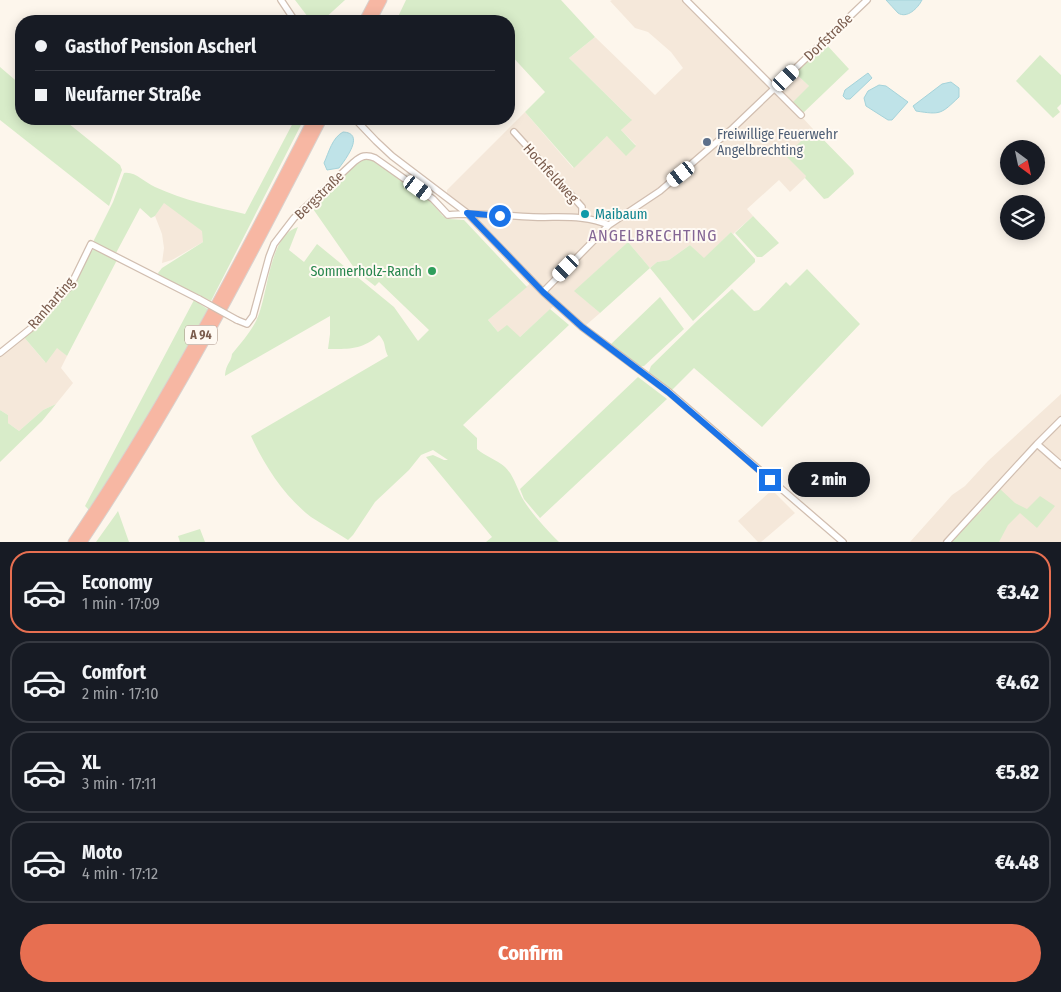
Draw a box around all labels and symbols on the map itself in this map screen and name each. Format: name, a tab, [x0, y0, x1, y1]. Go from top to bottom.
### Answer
street label: Dorfstraße	[801, 10, 856, 65]
car	[769, 62, 802, 94]
place label: Freiwillige Feuerwehr Angelbrechting	[717, 126, 838, 159]
marker: Freiwillige Feuerwehr Angelbrechting	[701, 136, 713, 148]
street label: Hochfeldweg	[520, 140, 582, 207]
north arrow	[1000, 140, 1045, 185]
car	[664, 159, 697, 189]
street label: Bergstraße	[291, 168, 348, 223]
car	[401, 173, 434, 203]
route start	[489, 205, 511, 227]
place label: Maibaum	[595, 206, 648, 223]
marker: Maibaum	[579, 208, 591, 220]
district label: ANGELBRECHTING	[589, 226, 717, 245]
car	[550, 252, 581, 284]
place label: Sommerholz-Ranch	[310, 263, 422, 280]
marker: Sommerholz-Ranch	[426, 265, 438, 277]
street label: Ranharting	[24, 274, 79, 333]
road number: A 94	[185, 326, 217, 344]
callout: 2 min	[788, 462, 870, 498]
route end	[759, 469, 781, 491]

